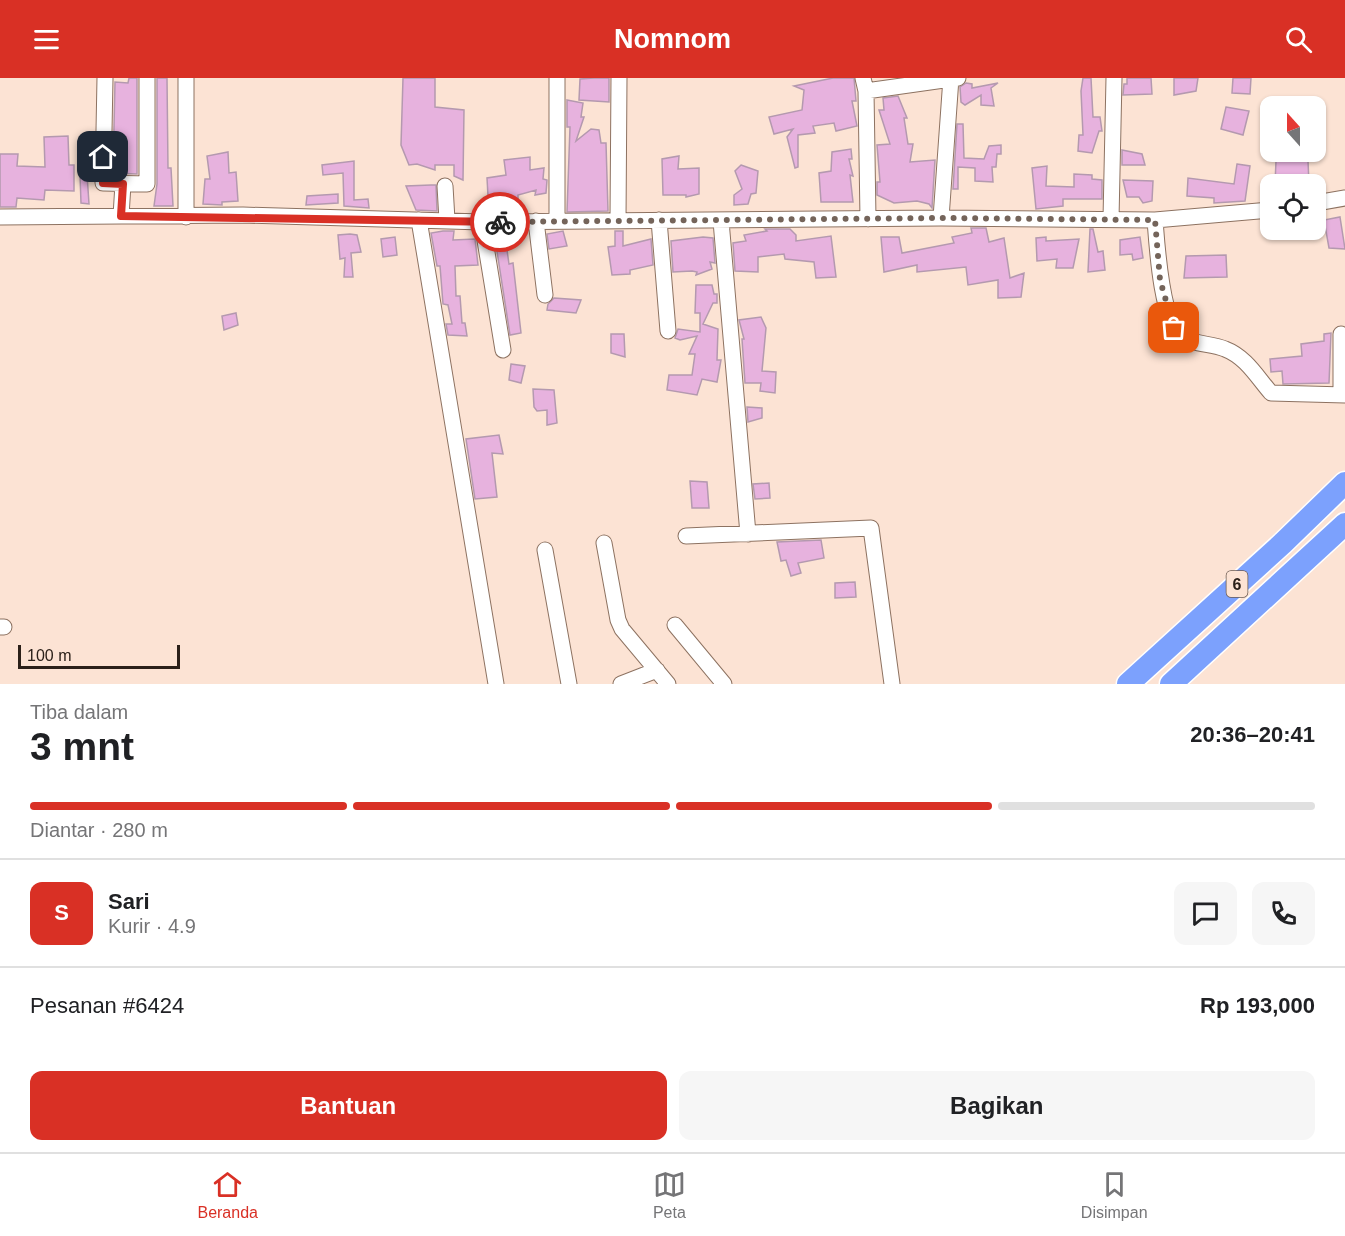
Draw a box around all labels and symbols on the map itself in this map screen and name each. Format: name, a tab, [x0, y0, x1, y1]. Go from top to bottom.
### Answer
north arrow	[1260, 96, 1326, 162]
pin	[77, 131, 128, 182]
courier	[470, 192, 530, 252]
pin	[1148, 302, 1199, 353]
road number: 6	[1226, 571, 1248, 597]
scale bar	[18, 642, 180, 670]

